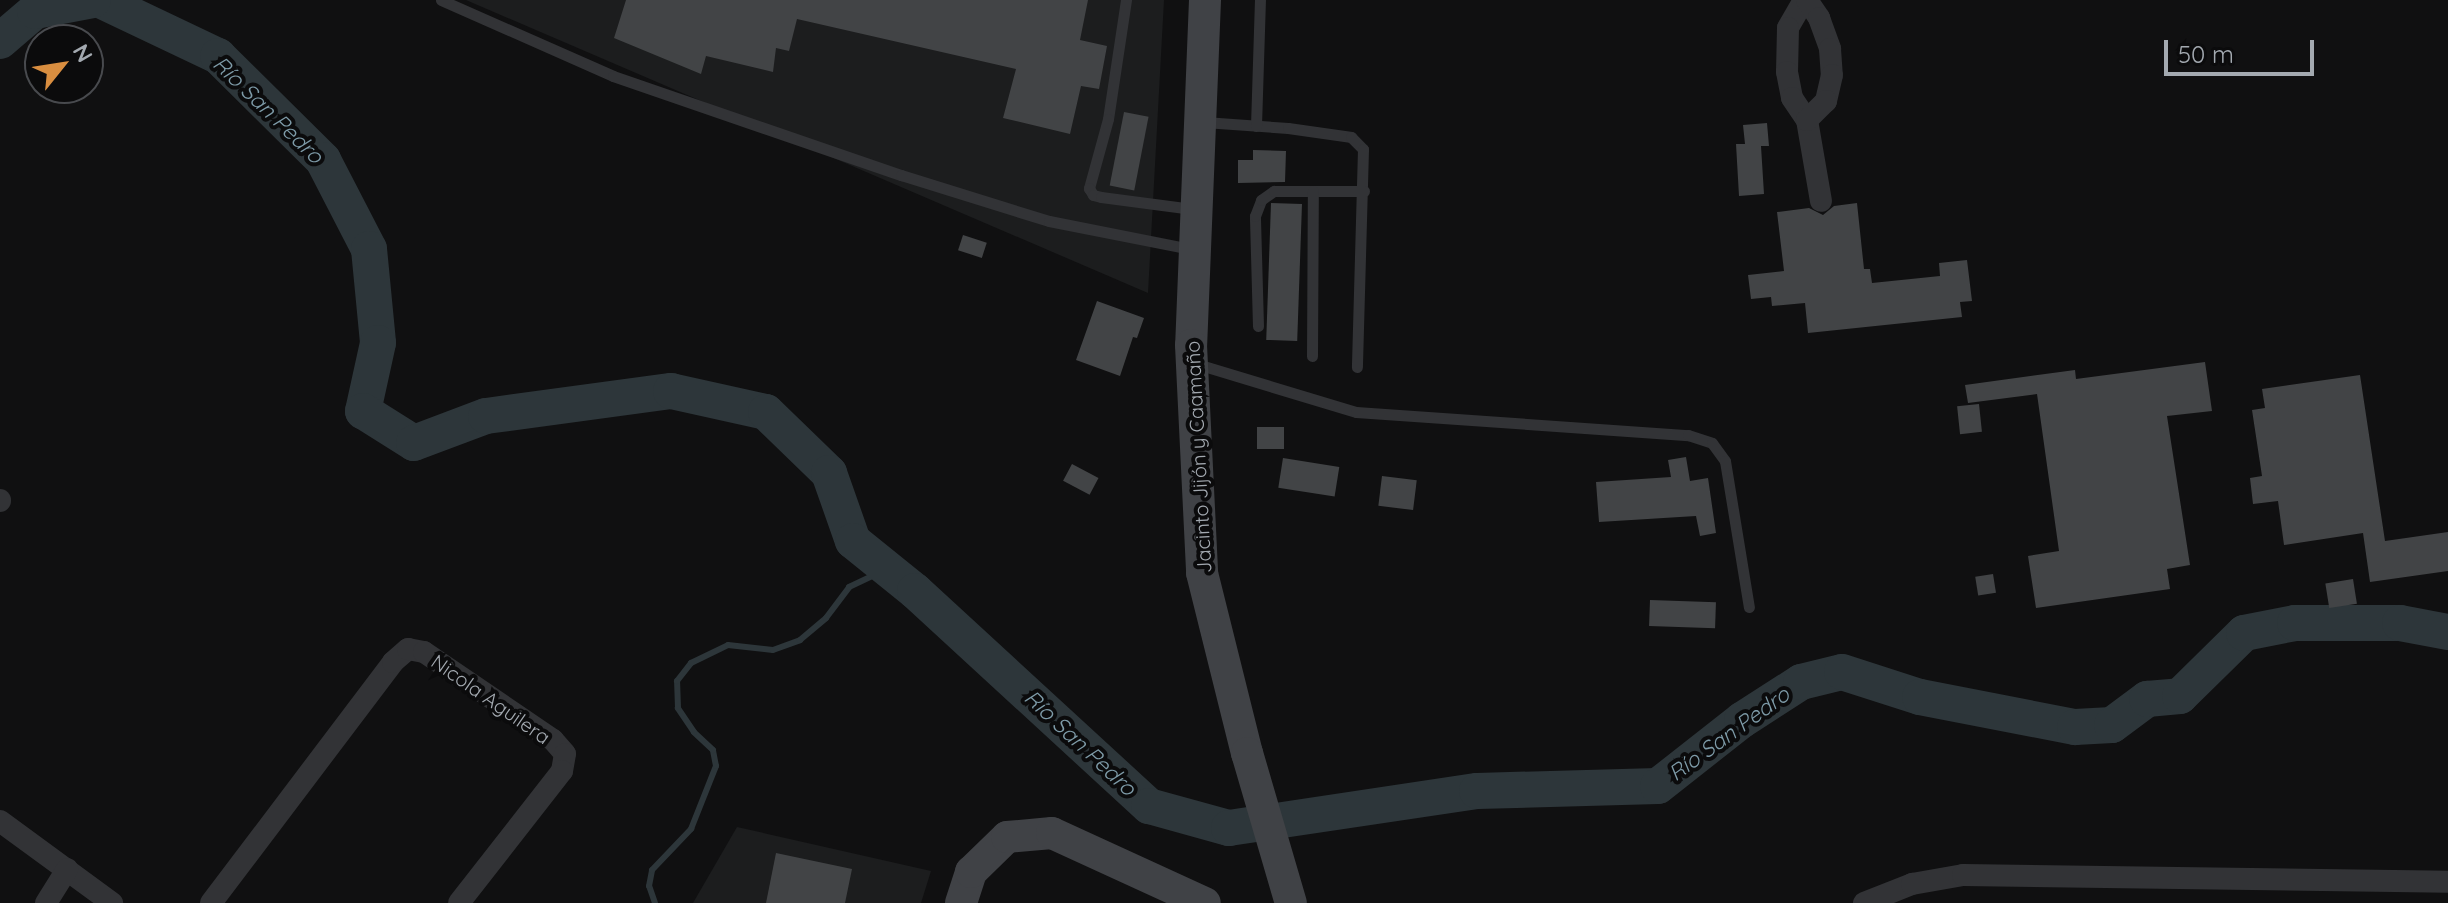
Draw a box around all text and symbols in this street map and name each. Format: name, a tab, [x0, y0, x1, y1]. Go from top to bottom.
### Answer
north arrow	[24, 24, 104, 104]
scale bar	[2168, 24, 2318, 74]
text: N	[67, 39, 99, 67]
text: 50 m	[2178, 39, 2234, 69]
water label: Río San Pedro	[207, 51, 329, 169]
street label: Jacinto Jijón y Caamaño	[1180, 340, 1216, 574]
street label: Nicola Aguilera	[427, 649, 555, 749]
water label: Río San Pedro	[1663, 681, 1795, 787]
water label: Río San Pedro	[1019, 685, 1141, 801]

